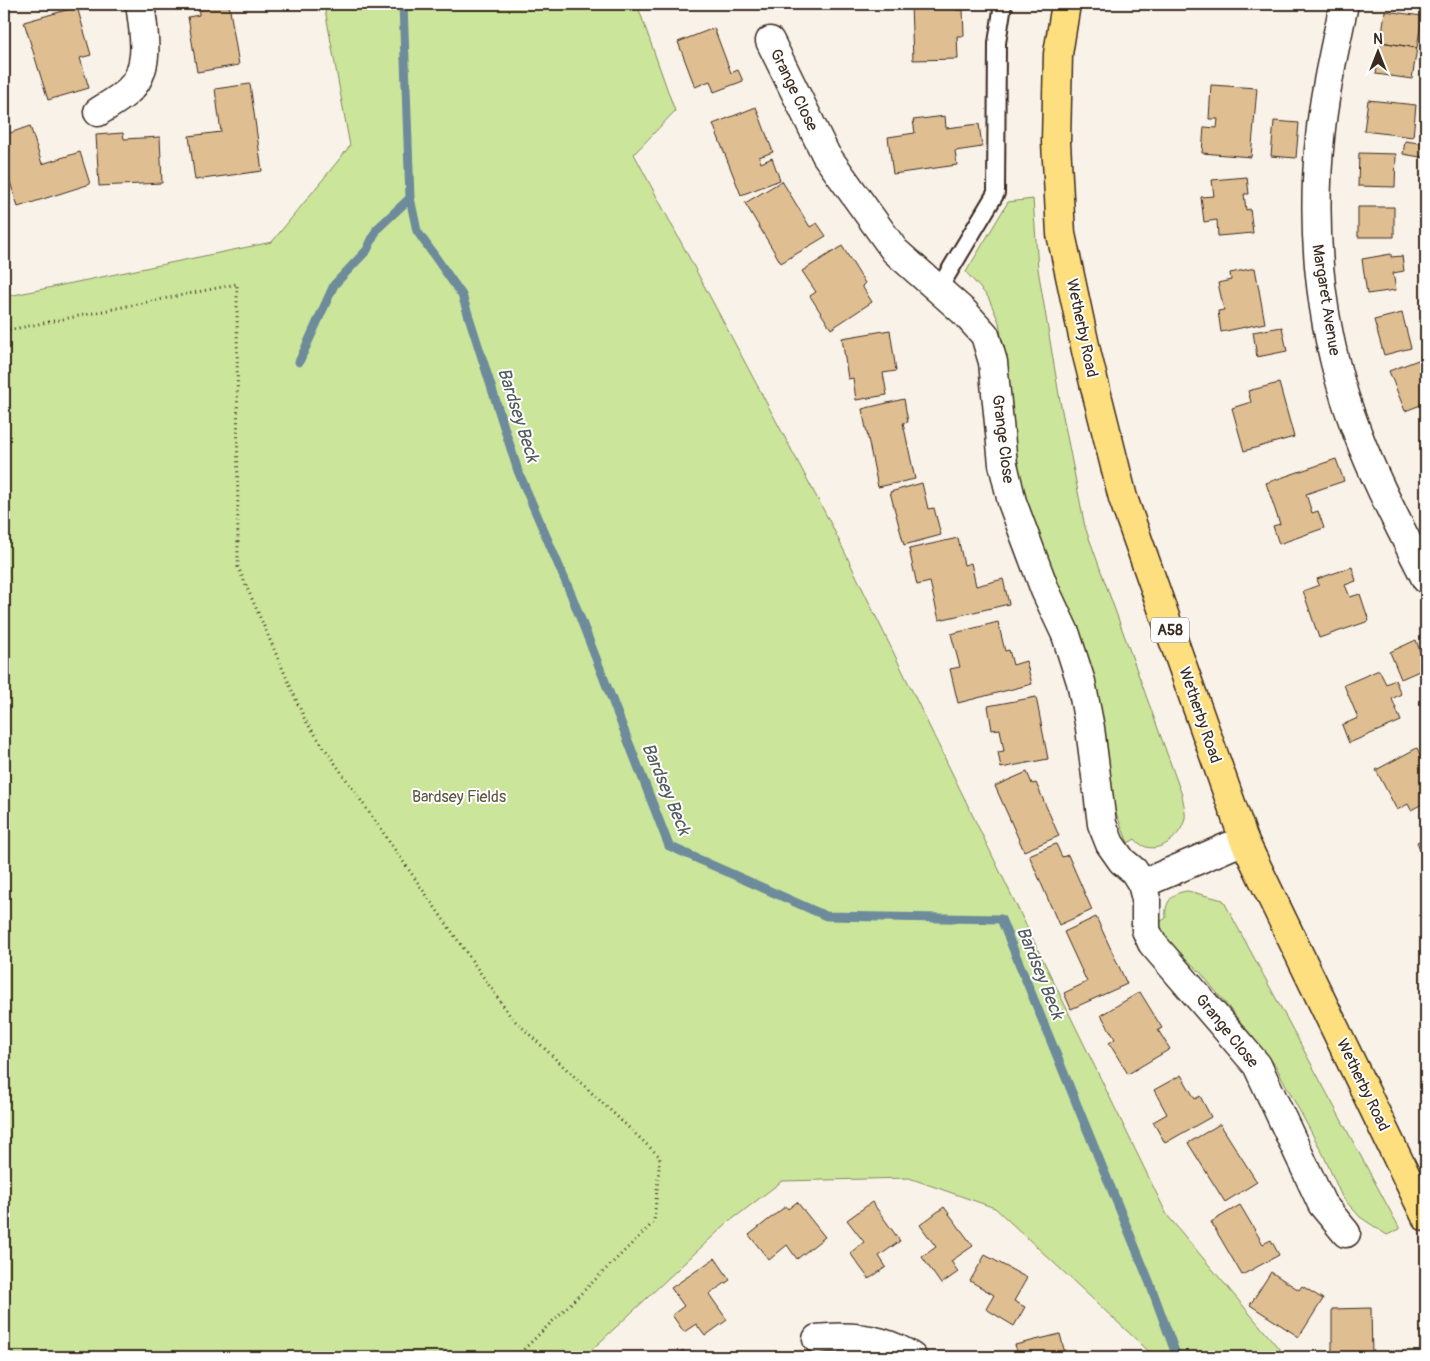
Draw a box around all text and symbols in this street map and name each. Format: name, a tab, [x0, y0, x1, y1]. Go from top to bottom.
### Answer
north arrow	[1352, 28, 1402, 78]
text: N	[1373, 31, 1383, 48]
street label: Grange Close	[765, 46, 823, 135]
street label: Margaret Avenue	[1307, 243, 1345, 357]
street label: Wetherby Road	[1062, 277, 1102, 379]
water label: Bardsey Beck	[492, 365, 544, 466]
street label: Grange Close	[988, 394, 1018, 485]
road number: A58	[1151, 618, 1189, 642]
street label: Wetherby Road	[1174, 664, 1226, 766]
water label: Bardsey Beck	[636, 740, 696, 840]
park label: Bardsey Fields	[412, 787, 506, 807]
water label: Bardsey Beck	[1011, 923, 1070, 1024]
street label: Grange Close	[1191, 990, 1263, 1072]
street label: Wetherby Road	[1332, 1035, 1394, 1135]

